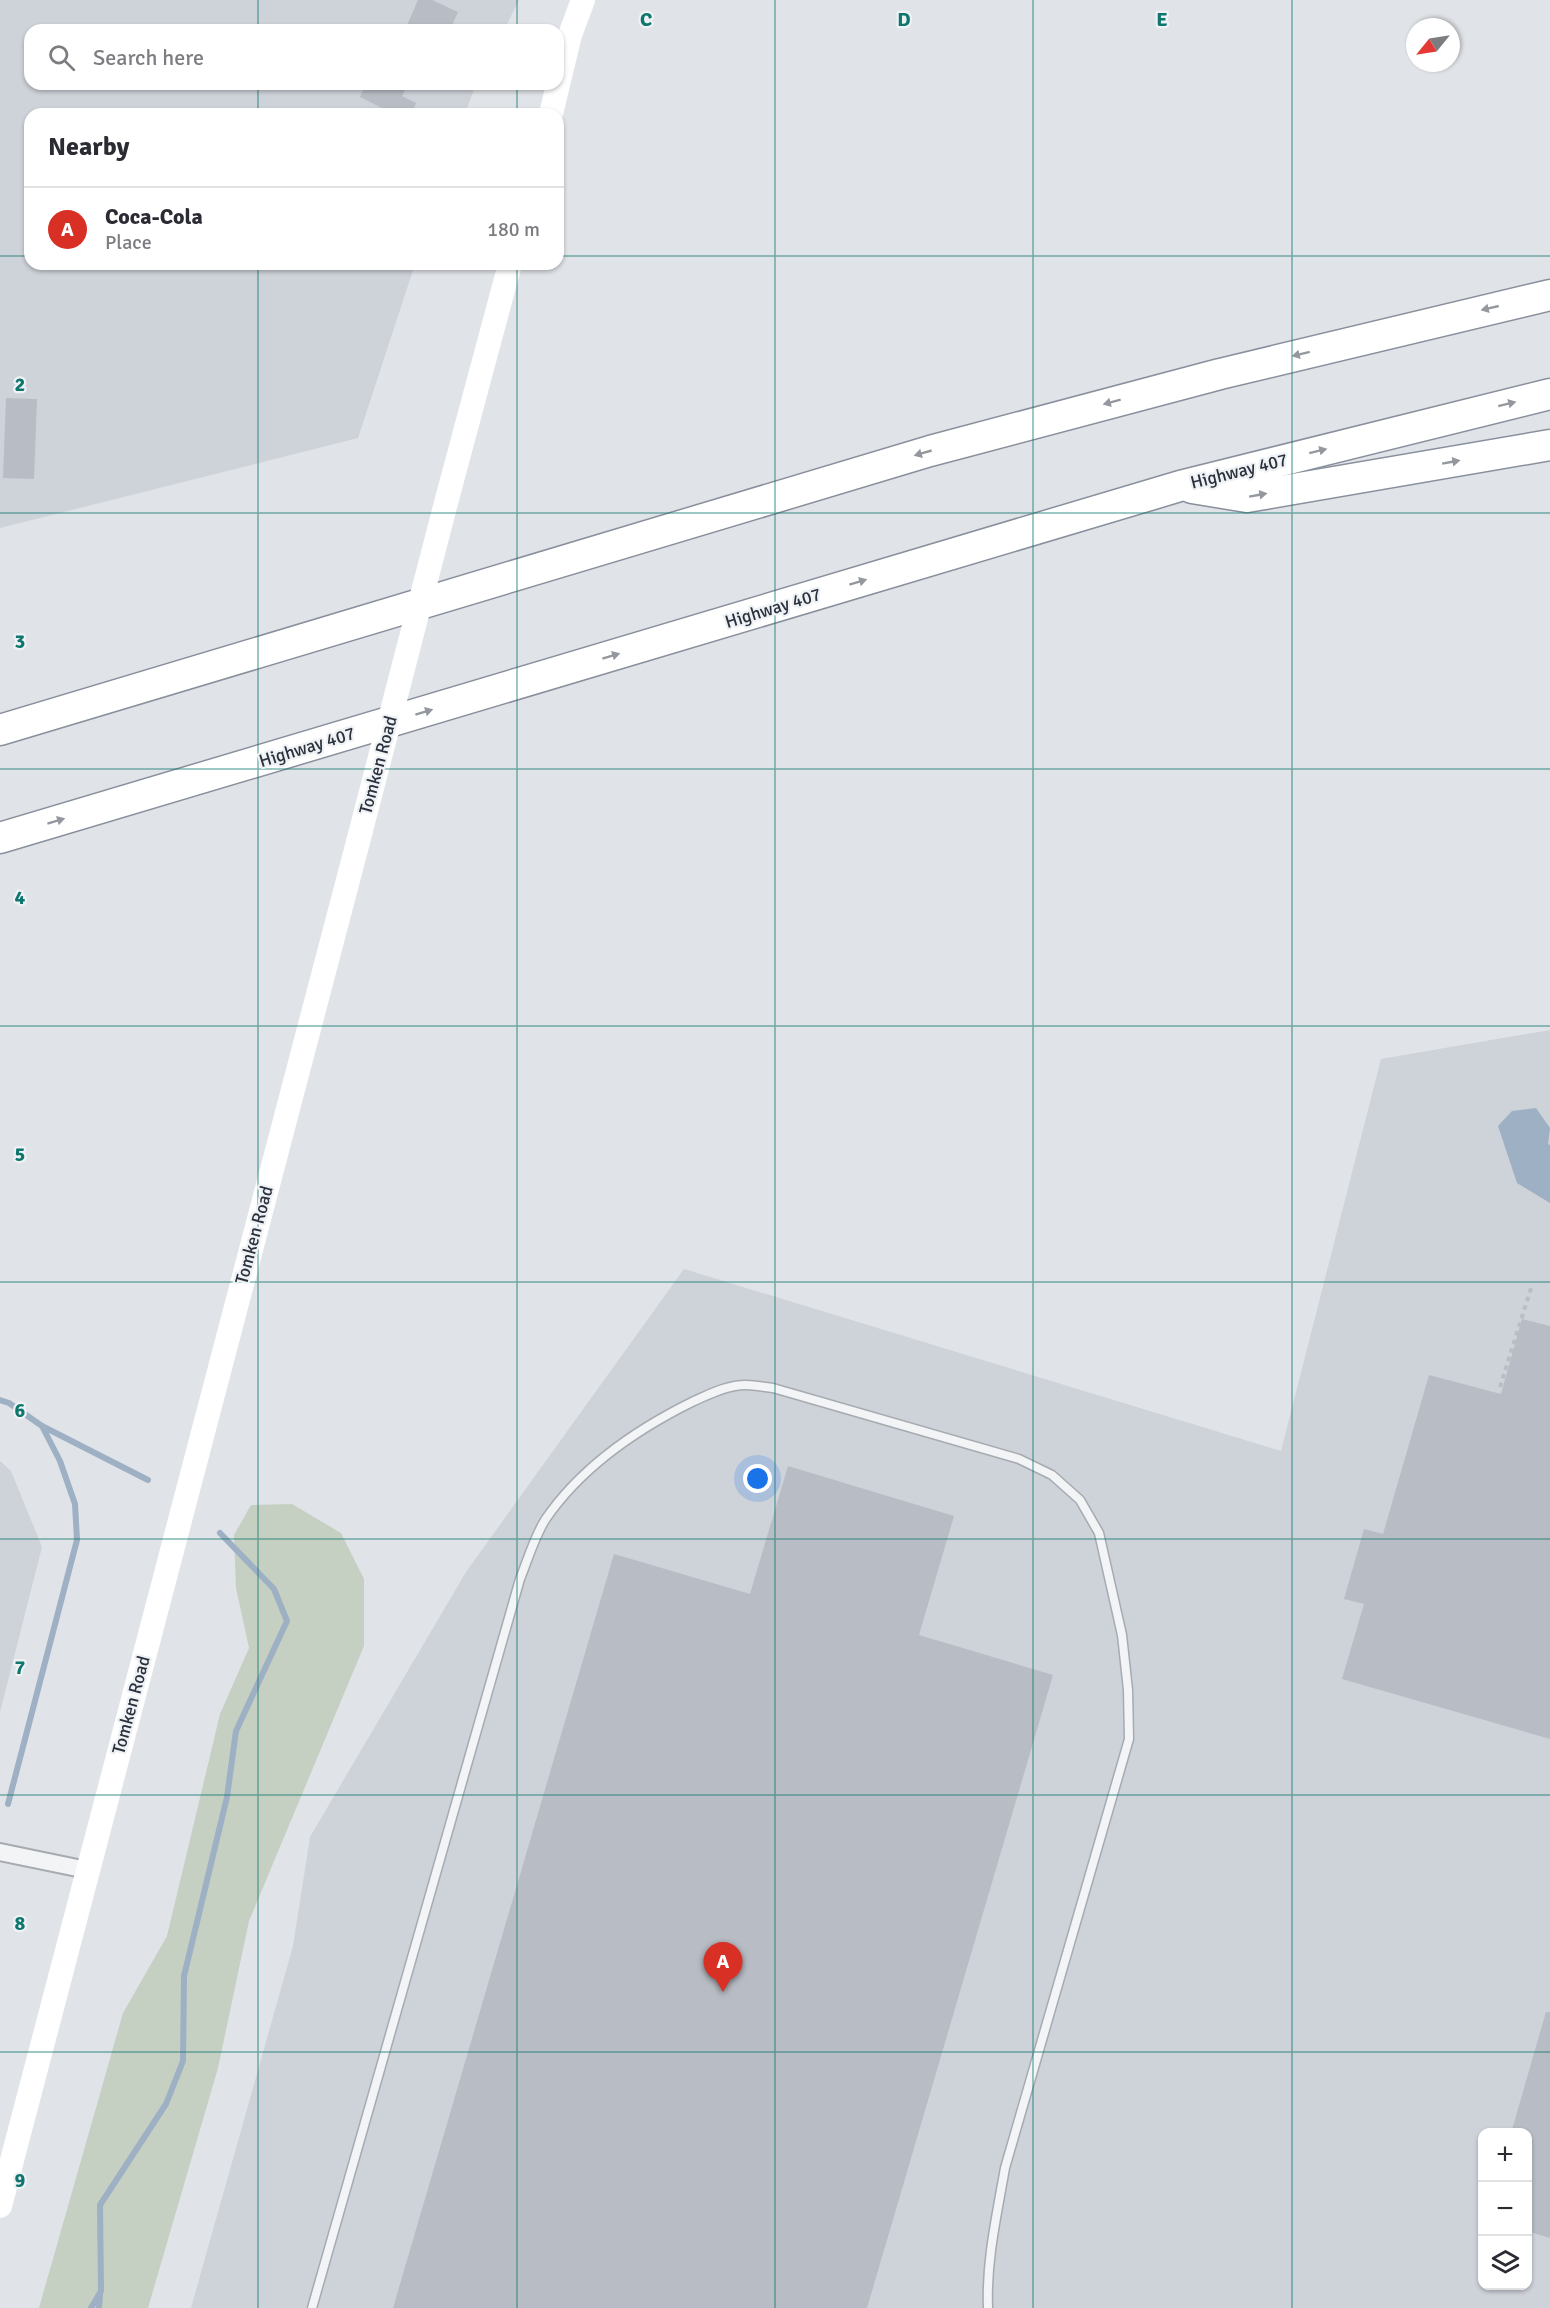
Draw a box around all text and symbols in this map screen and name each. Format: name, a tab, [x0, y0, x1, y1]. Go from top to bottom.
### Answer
text: C	[640, 7, 652, 32]
text: D	[897, 7, 911, 32]
text: E	[1156, 7, 1168, 32]
north arrow	[1406, 18, 1460, 72]
search box	[24, 24, 564, 90]
icon: search	[45, 41, 78, 74]
text: Search here	[93, 44, 204, 71]
text: Nearby	[48, 131, 129, 163]
text: Coca-Cola	[105, 203, 203, 230]
text: A	[61, 217, 74, 242]
text: 180 m	[487, 217, 540, 242]
text: Place	[105, 230, 152, 255]
one-way arrow	[1480, 304, 1499, 313]
one-way arrow	[1291, 350, 1310, 360]
text: 2	[15, 372, 25, 397]
one-way arrow	[1103, 398, 1121, 408]
one-way arrow	[1498, 399, 1517, 409]
one-way arrow	[1309, 445, 1327, 455]
street label: Highway 407	[1188, 448, 1290, 494]
one-way arrow	[914, 449, 932, 458]
one-way arrow	[1441, 457, 1460, 466]
one-way arrow	[1249, 490, 1268, 499]
one-way arrow	[849, 577, 867, 586]
street label: Highway 407	[722, 583, 824, 633]
text: 3	[15, 629, 25, 654]
one-way arrow	[602, 651, 620, 660]
one-way arrow	[415, 707, 433, 716]
street label: Tomken Road	[354, 713, 402, 817]
street label: Highway 407	[256, 722, 358, 772]
one-way arrow	[47, 816, 65, 825]
text: 4	[15, 885, 26, 910]
text: 5	[15, 1142, 25, 1167]
street label: Tomken Road	[230, 1183, 278, 1287]
text: 6	[15, 1398, 26, 1423]
your location	[743, 1464, 772, 1493]
street label: Tomken Road	[107, 1653, 155, 1757]
text: 7	[15, 1655, 26, 1680]
text: 8	[15, 1911, 26, 1936]
pin: A	[704, 1942, 742, 1992]
map controls	[1478, 2128, 1532, 2290]
button: +	[1478, 2128, 1532, 2182]
text: 9	[15, 2168, 26, 2193]
button: −	[1478, 2182, 1532, 2236]
button: layers	[1478, 2236, 1532, 2290]

